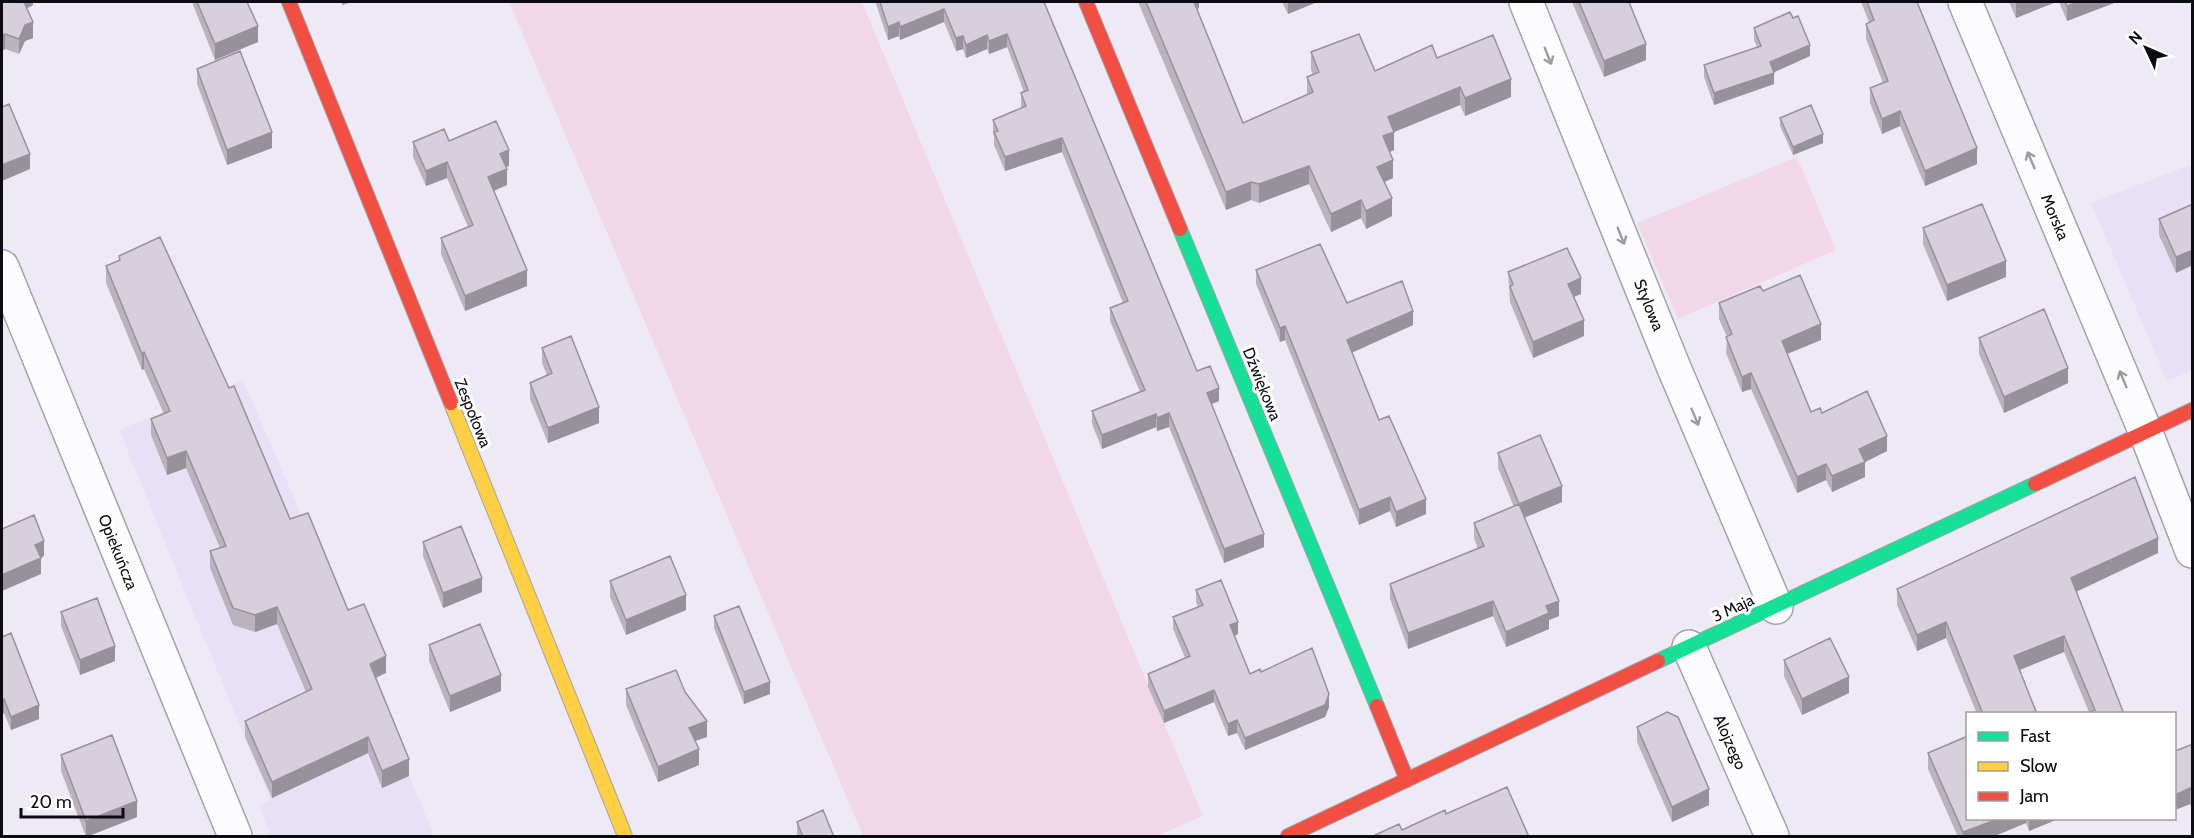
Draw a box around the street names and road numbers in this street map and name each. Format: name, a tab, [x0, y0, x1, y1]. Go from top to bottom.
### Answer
street label: Morska	[2037, 191, 2073, 243]
street label: Stylowa	[1630, 276, 1668, 334]
street label: Dźwiękowa	[1239, 345, 1285, 424]
street label: Zespołowa	[451, 376, 496, 450]
street label: Opiekuńcza	[94, 511, 142, 593]
street label: 3 Maja	[1709, 590, 1757, 626]
street label: Alojzego	[1710, 712, 1751, 773]

